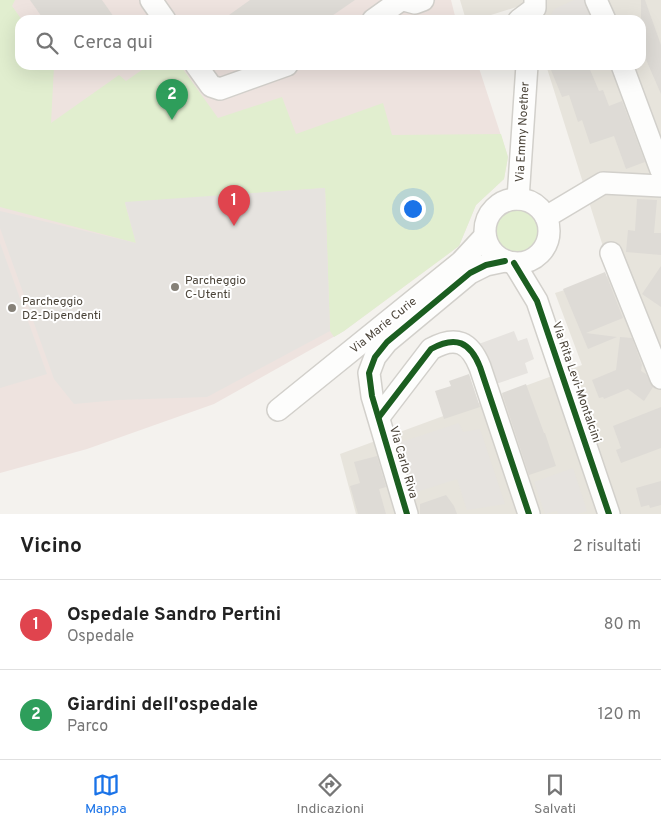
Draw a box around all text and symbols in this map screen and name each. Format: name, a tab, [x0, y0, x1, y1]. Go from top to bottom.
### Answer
search box	[15, 15, 646, 70]
icon: search	[33, 29, 61, 57]
text: Cerca qui	[73, 31, 153, 55]
pin: 2	[156, 79, 188, 120]
street label: Via Emmy Noether	[512, 81, 534, 183]
pin: 1	[218, 185, 250, 226]
your location	[400, 196, 426, 222]
place label: Parcheggio C-Utenti	[185, 273, 246, 303]
marker: Parcheggio C-Utenti	[169, 281, 181, 293]
place label: Parcheggio D2-Dipendenti	[22, 294, 101, 324]
street label: Via Marie Curie	[347, 294, 420, 358]
marker: Parcheggio D2-Dipendenti	[6, 302, 18, 314]
street label: Via Rita Levi-Montalcini	[548, 320, 604, 445]
street label: Via Carlo Riva	[385, 424, 421, 500]
text: Vicino	[20, 533, 82, 560]
text: 2 risultati	[573, 537, 641, 557]
text: Ospedale Sandro Pertini	[67, 603, 281, 627]
text: 1	[33, 615, 39, 635]
text: 80 m	[604, 615, 641, 635]
text: Ospedale	[67, 627, 134, 647]
text: Giardini dell'ospedale	[67, 693, 258, 717]
text: 2	[31, 705, 41, 725]
text: 120 m	[598, 705, 641, 725]
text: Parco	[67, 717, 108, 737]
tab: Mappa	[85, 771, 127, 818]
tab: Indicazioni	[297, 771, 364, 818]
tab: Salvati	[534, 771, 576, 818]

